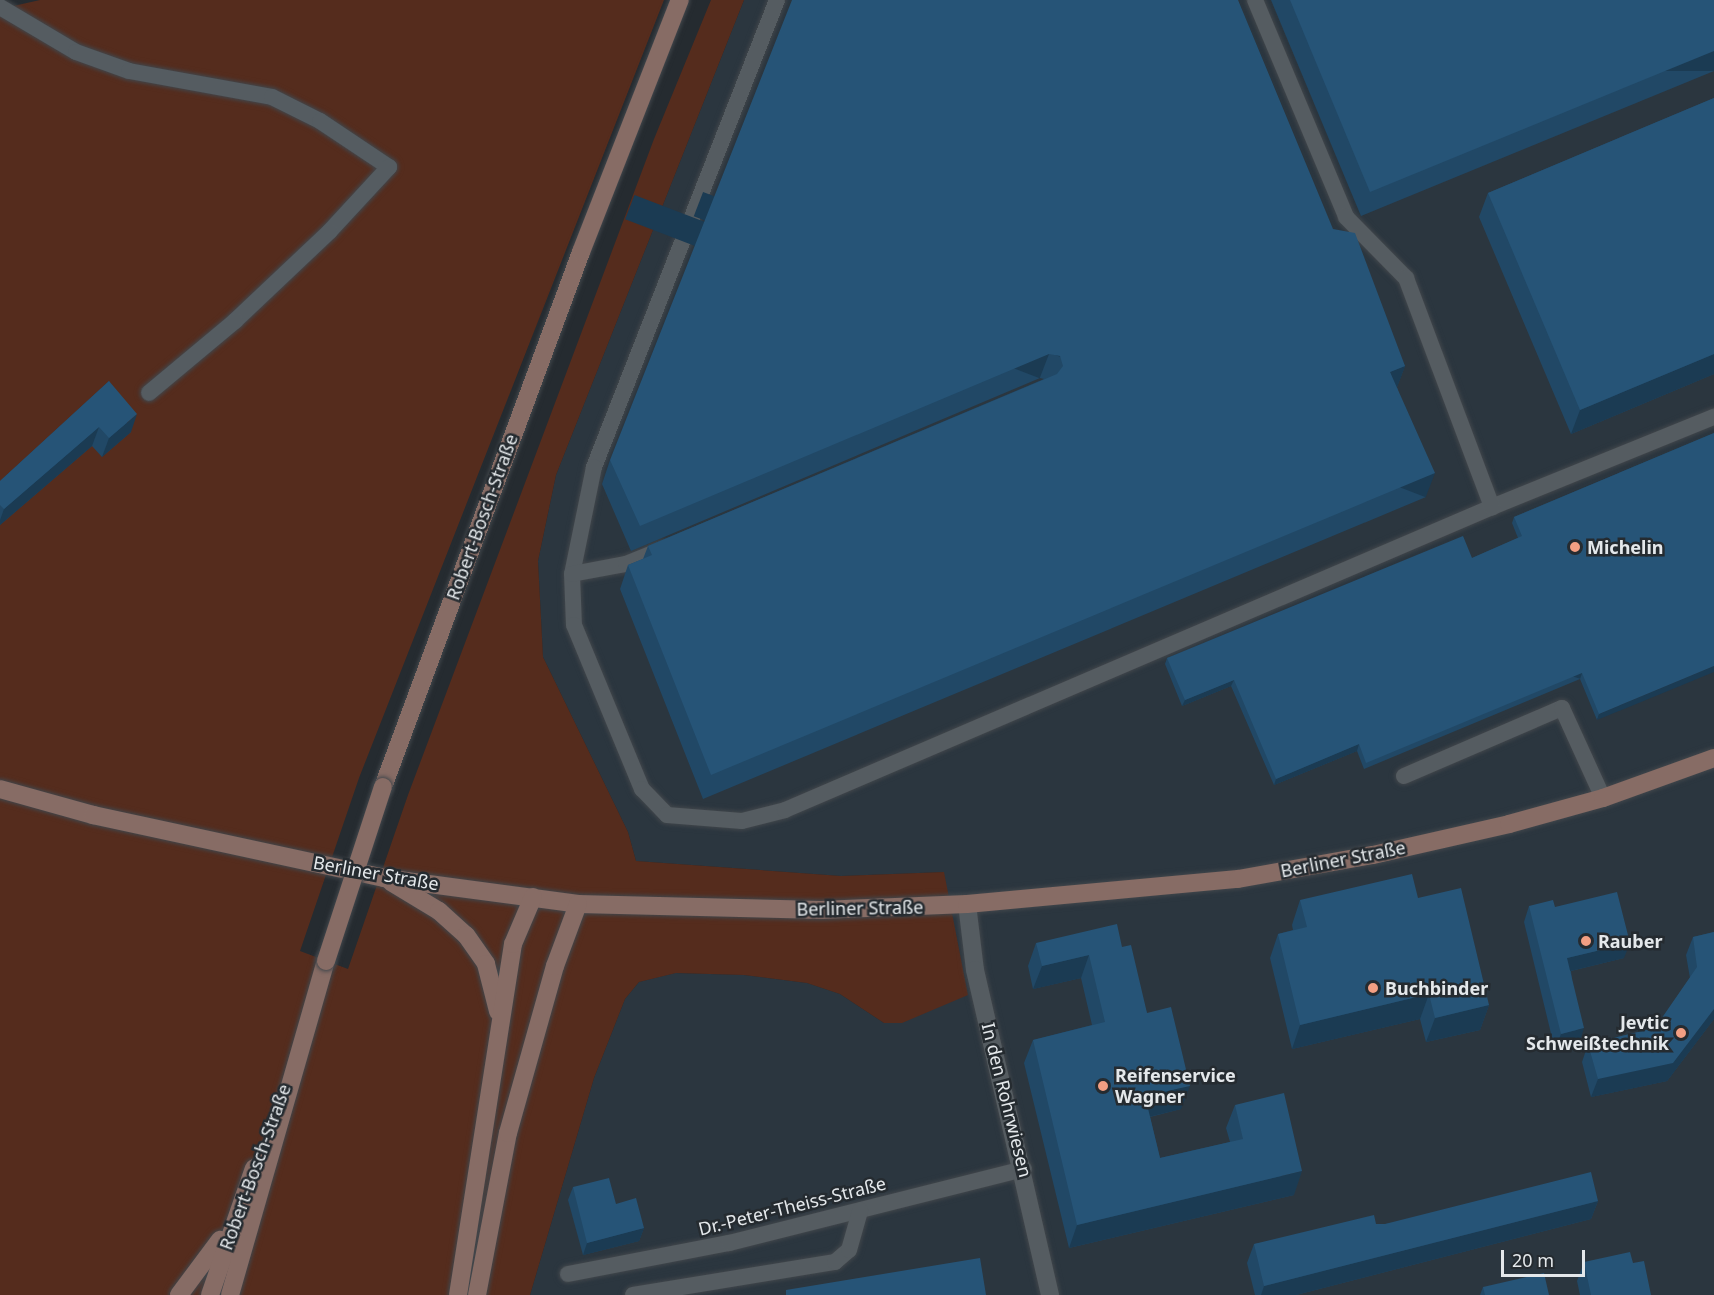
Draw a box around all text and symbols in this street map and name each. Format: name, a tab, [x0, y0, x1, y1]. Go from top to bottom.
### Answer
street label: Robert-Bosch-Straße	[442, 431, 522, 603]
place label: Michelin	[1587, 536, 1664, 558]
marker: Michelin	[1568, 540, 1582, 554]
street label: Berliner Straße	[1279, 836, 1407, 882]
street label: Berliner Straße	[312, 851, 440, 895]
street label: Berliner Straße	[796, 896, 924, 920]
place label: Rauber	[1598, 930, 1662, 952]
marker: Rauber	[1579, 934, 1593, 948]
place label: Buchbinder	[1385, 977, 1488, 999]
marker: Buchbinder	[1366, 981, 1380, 995]
place label: Jevtic Schweißtechnik	[1526, 1012, 1669, 1054]
street label: In den Rohrwiesen	[977, 1021, 1037, 1179]
marker: Jevtic Schweißtechnik	[1674, 1026, 1688, 1040]
place label: Reifenservice Wagner	[1115, 1065, 1236, 1108]
marker: Reifenservice Wagner	[1096, 1079, 1110, 1093]
street label: Robert-Bosch-Straße	[215, 1081, 295, 1253]
street label: Dr.-Peter-Theiss-Straße	[696, 1172, 888, 1240]
scale bar	[1504, 1238, 1588, 1276]
text: 20 m	[1512, 1248, 1554, 1272]

